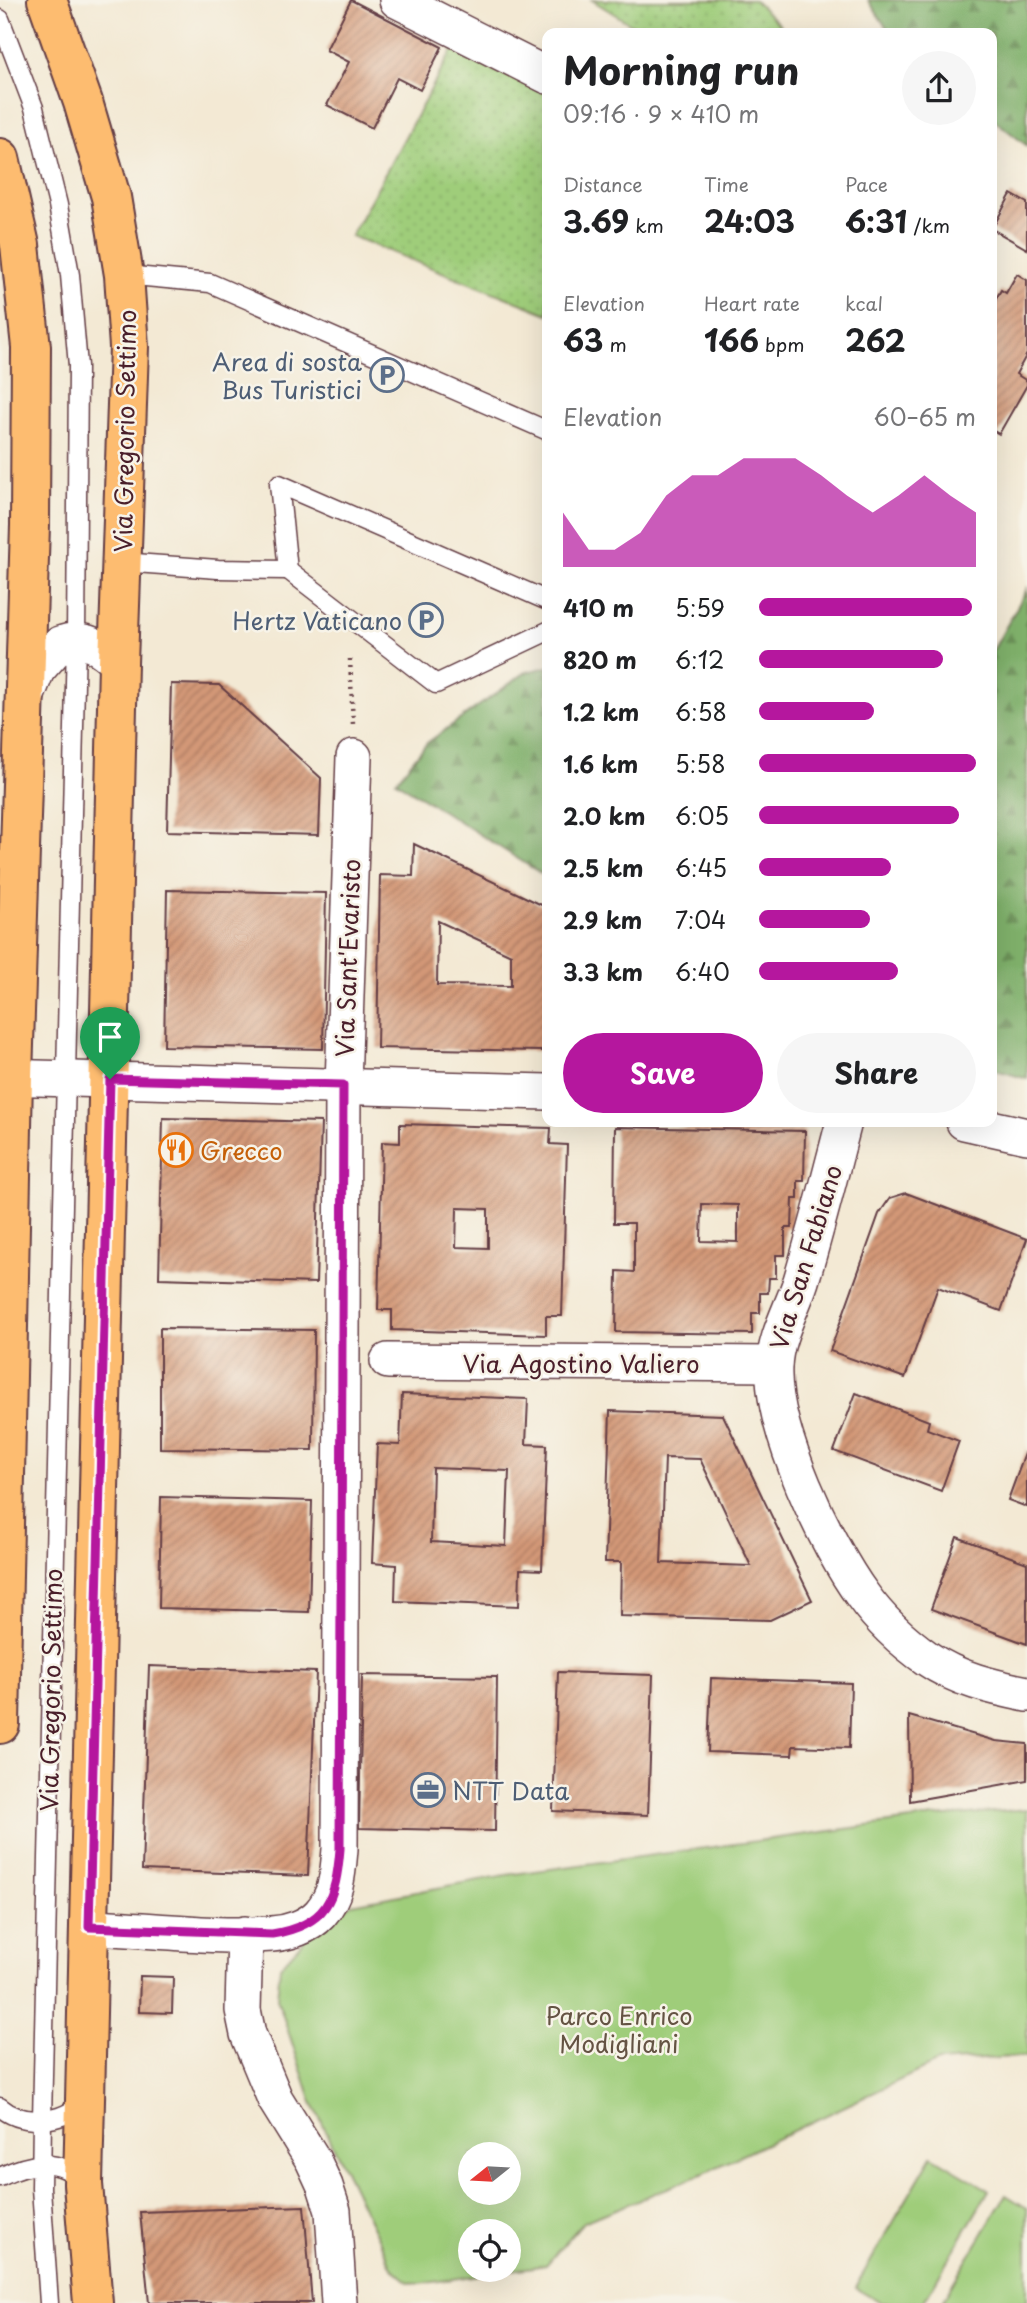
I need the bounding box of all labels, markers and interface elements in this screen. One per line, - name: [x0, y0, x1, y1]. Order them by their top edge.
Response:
- text: Morning run: [563, 41, 799, 98]
- button: share: [902, 51, 976, 125]
- text: 09:16 · 9 × 410 m: [563, 96, 759, 131]
- text: Distance: [563, 170, 643, 198]
- text: Time: [704, 170, 749, 198]
- text: Pace: [845, 170, 888, 198]
- text: 3.69: [563, 198, 629, 243]
- text: 24:03: [704, 198, 795, 243]
- text: 6:31: [845, 198, 907, 243]
- text: km: [629, 211, 664, 239]
- text: /km: [907, 211, 950, 239]
- text: Elevation: [563, 289, 645, 317]
- text: Heart rate: [704, 289, 800, 317]
- text: kcal: [845, 289, 883, 317]
- street label: Via Gregorio Settimo: [104, 309, 144, 553]
- text: 63: [563, 317, 603, 362]
- text: 166: [704, 317, 759, 362]
- text: 262: [845, 317, 905, 362]
- text: m: [603, 330, 627, 358]
- text: bpm: [759, 330, 805, 358]
- place label: Area di sosta Bus Turistici: [212, 343, 362, 407]
- parking icon: Area di sosta Bus Turistici: [368, 356, 406, 394]
- text: Elevation: [563, 399, 662, 434]
- text: 60–65 m: [874, 399, 976, 434]
- text: 410 m: [563, 590, 634, 625]
- text: 5:59: [675, 590, 725, 625]
- parking icon: Hertz Vaticano: [407, 601, 445, 639]
- place label: Hertz Vaticano: [233, 602, 402, 638]
- text: 820 m: [563, 642, 637, 677]
- text: 6:12: [675, 642, 724, 677]
- text: 1.2 km: [563, 694, 639, 729]
- text: 6:58: [675, 694, 727, 729]
- text: 1.6 km: [563, 746, 638, 781]
- text: 5:58: [675, 746, 726, 781]
- text: 2.0 km: [563, 798, 645, 833]
- text: 6:05: [675, 798, 729, 833]
- text: 2.5 km: [563, 850, 643, 885]
- text: 6:45: [675, 850, 727, 885]
- street label: Via Sant'Evaristo: [326, 858, 368, 1058]
- text: 2.9 km: [563, 902, 642, 937]
- text: 7:04: [675, 902, 726, 937]
- text: 3.3 km: [563, 954, 643, 989]
- text: 6:40: [675, 954, 730, 989]
- pin: [80, 1007, 140, 1079]
- icon: arrive: [91, 1018, 129, 1056]
- button: Save: [563, 1033, 763, 1113]
- button: Share: [777, 1033, 976, 1113]
- restaurant icon: Grecco: [157, 1131, 195, 1169]
- place label: Grecco: [200, 1132, 283, 1168]
- street label: Via San Fabiano: [760, 1160, 850, 1354]
- street label: Via Agostino Valiero: [462, 1345, 700, 1381]
- street label: Via Gregorio Settimo: [30, 1568, 70, 1812]
- office icon: NTT Data: [409, 1771, 447, 1809]
- place label: NTT Data: [452, 1772, 569, 1808]
- park label: Parco Enrico Modigliani: [545, 1997, 693, 2061]
- north arrow: [458, 2142, 522, 2205]
- map controls: [458, 2142, 521, 2282]
- button: locate: [458, 2219, 521, 2282]

